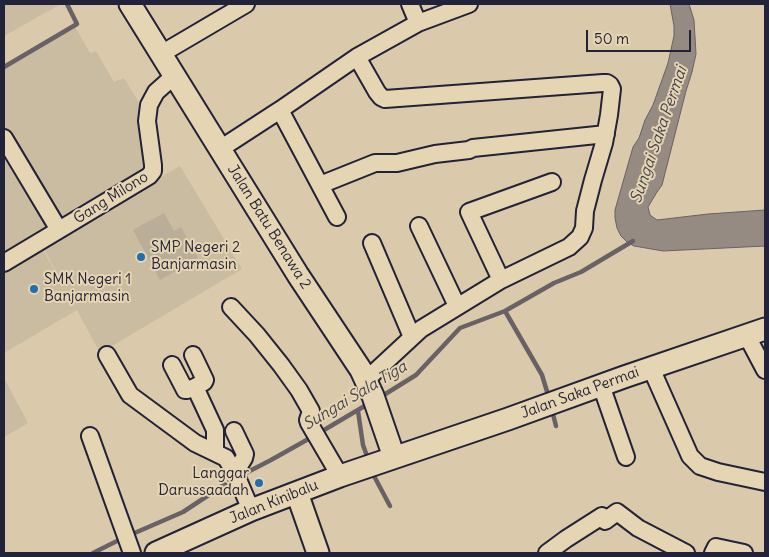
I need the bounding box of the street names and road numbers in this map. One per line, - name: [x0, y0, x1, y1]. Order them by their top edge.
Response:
- street label: Jalan Batu Benawa 2: [223, 161, 315, 293]
- street label: Gang Milono: [70, 168, 152, 228]
- street label: Jalan Saka Permai: [518, 363, 642, 423]
- street label: Jalan Kinibalu: [227, 476, 321, 528]

